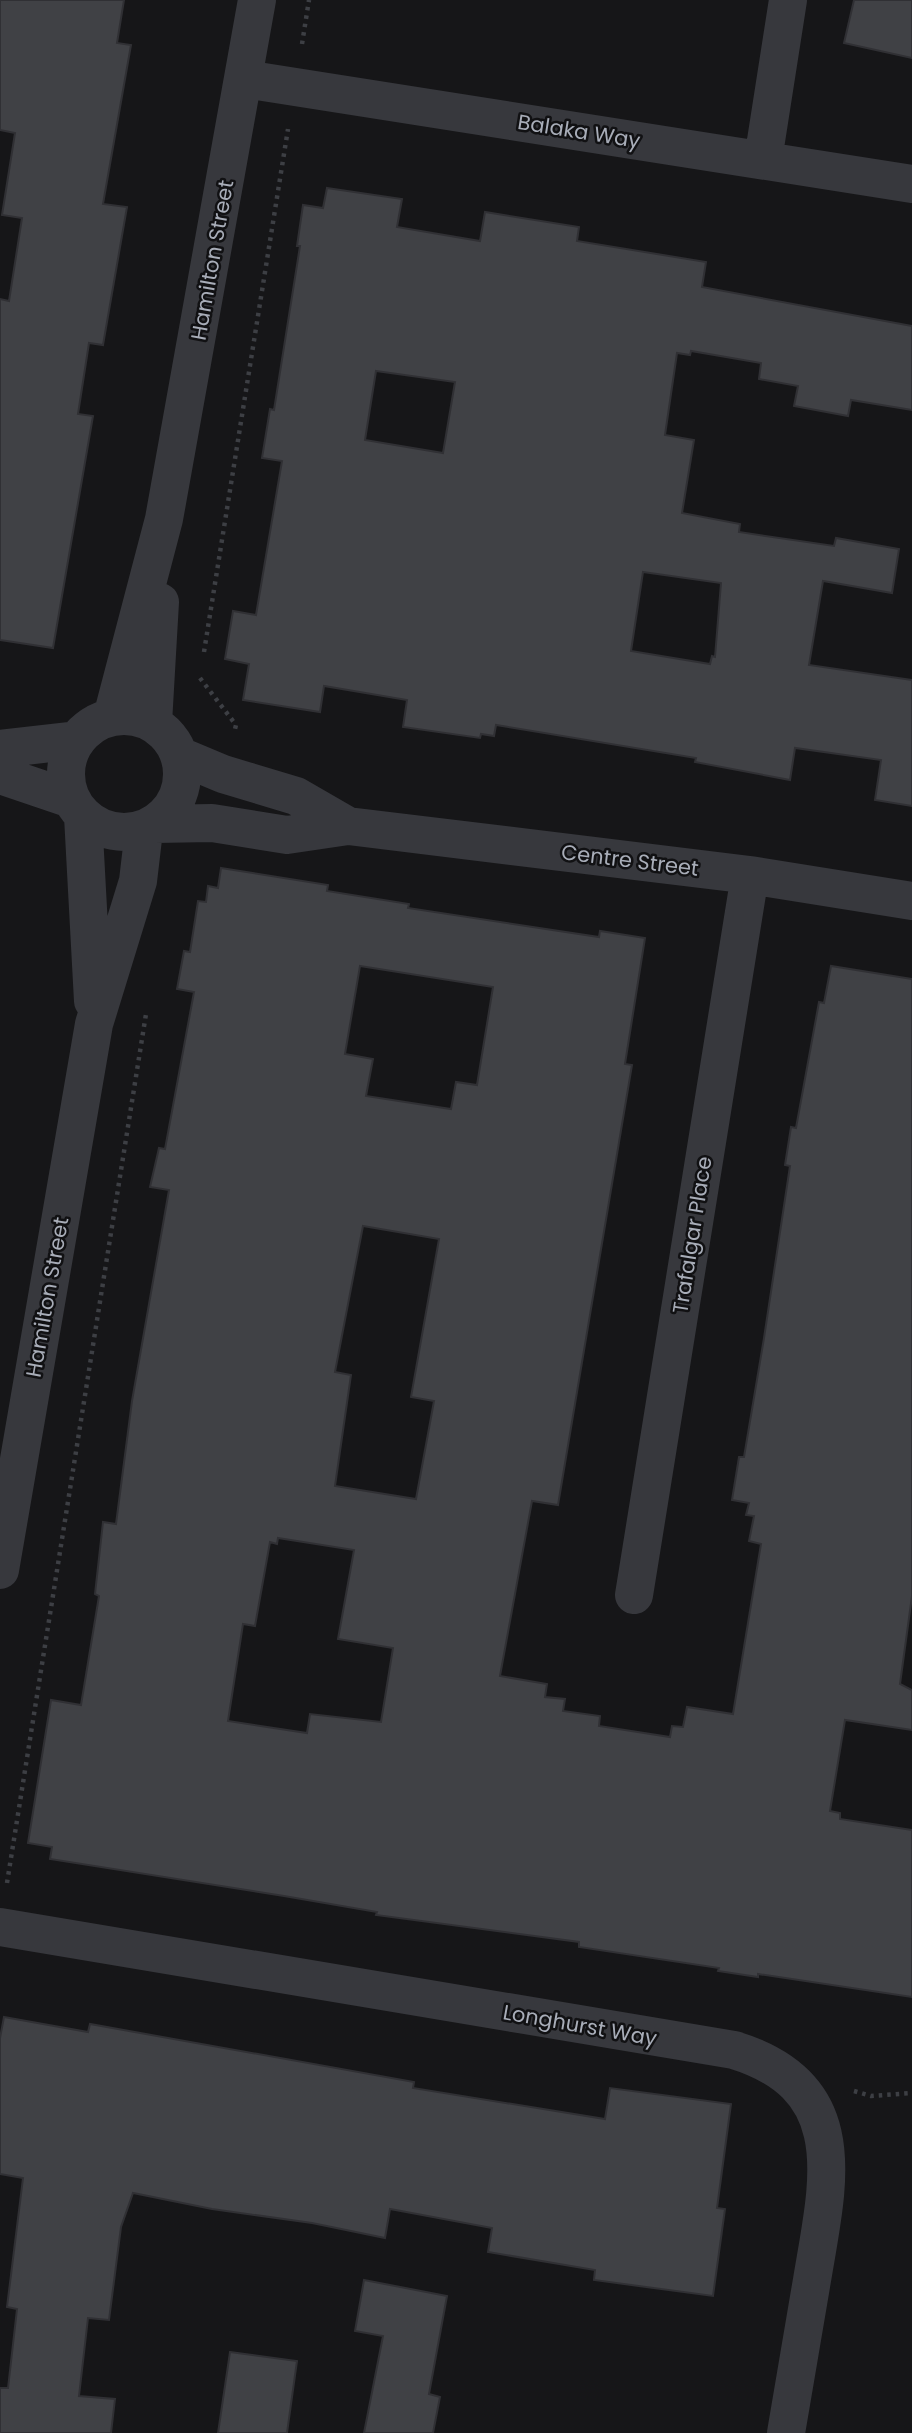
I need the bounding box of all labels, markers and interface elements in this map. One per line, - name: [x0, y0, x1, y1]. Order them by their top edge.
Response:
- street label: Balaka Way: [516, 107, 642, 155]
- street label: Hamilton Street: [184, 178, 240, 342]
- street label: Centre Street: [560, 837, 700, 883]
- street label: Trafalgar Place: [665, 1154, 719, 1316]
- street label: Hamilton Street: [19, 1215, 75, 1379]
- street label: Longhurst Way: [501, 1997, 659, 2053]

